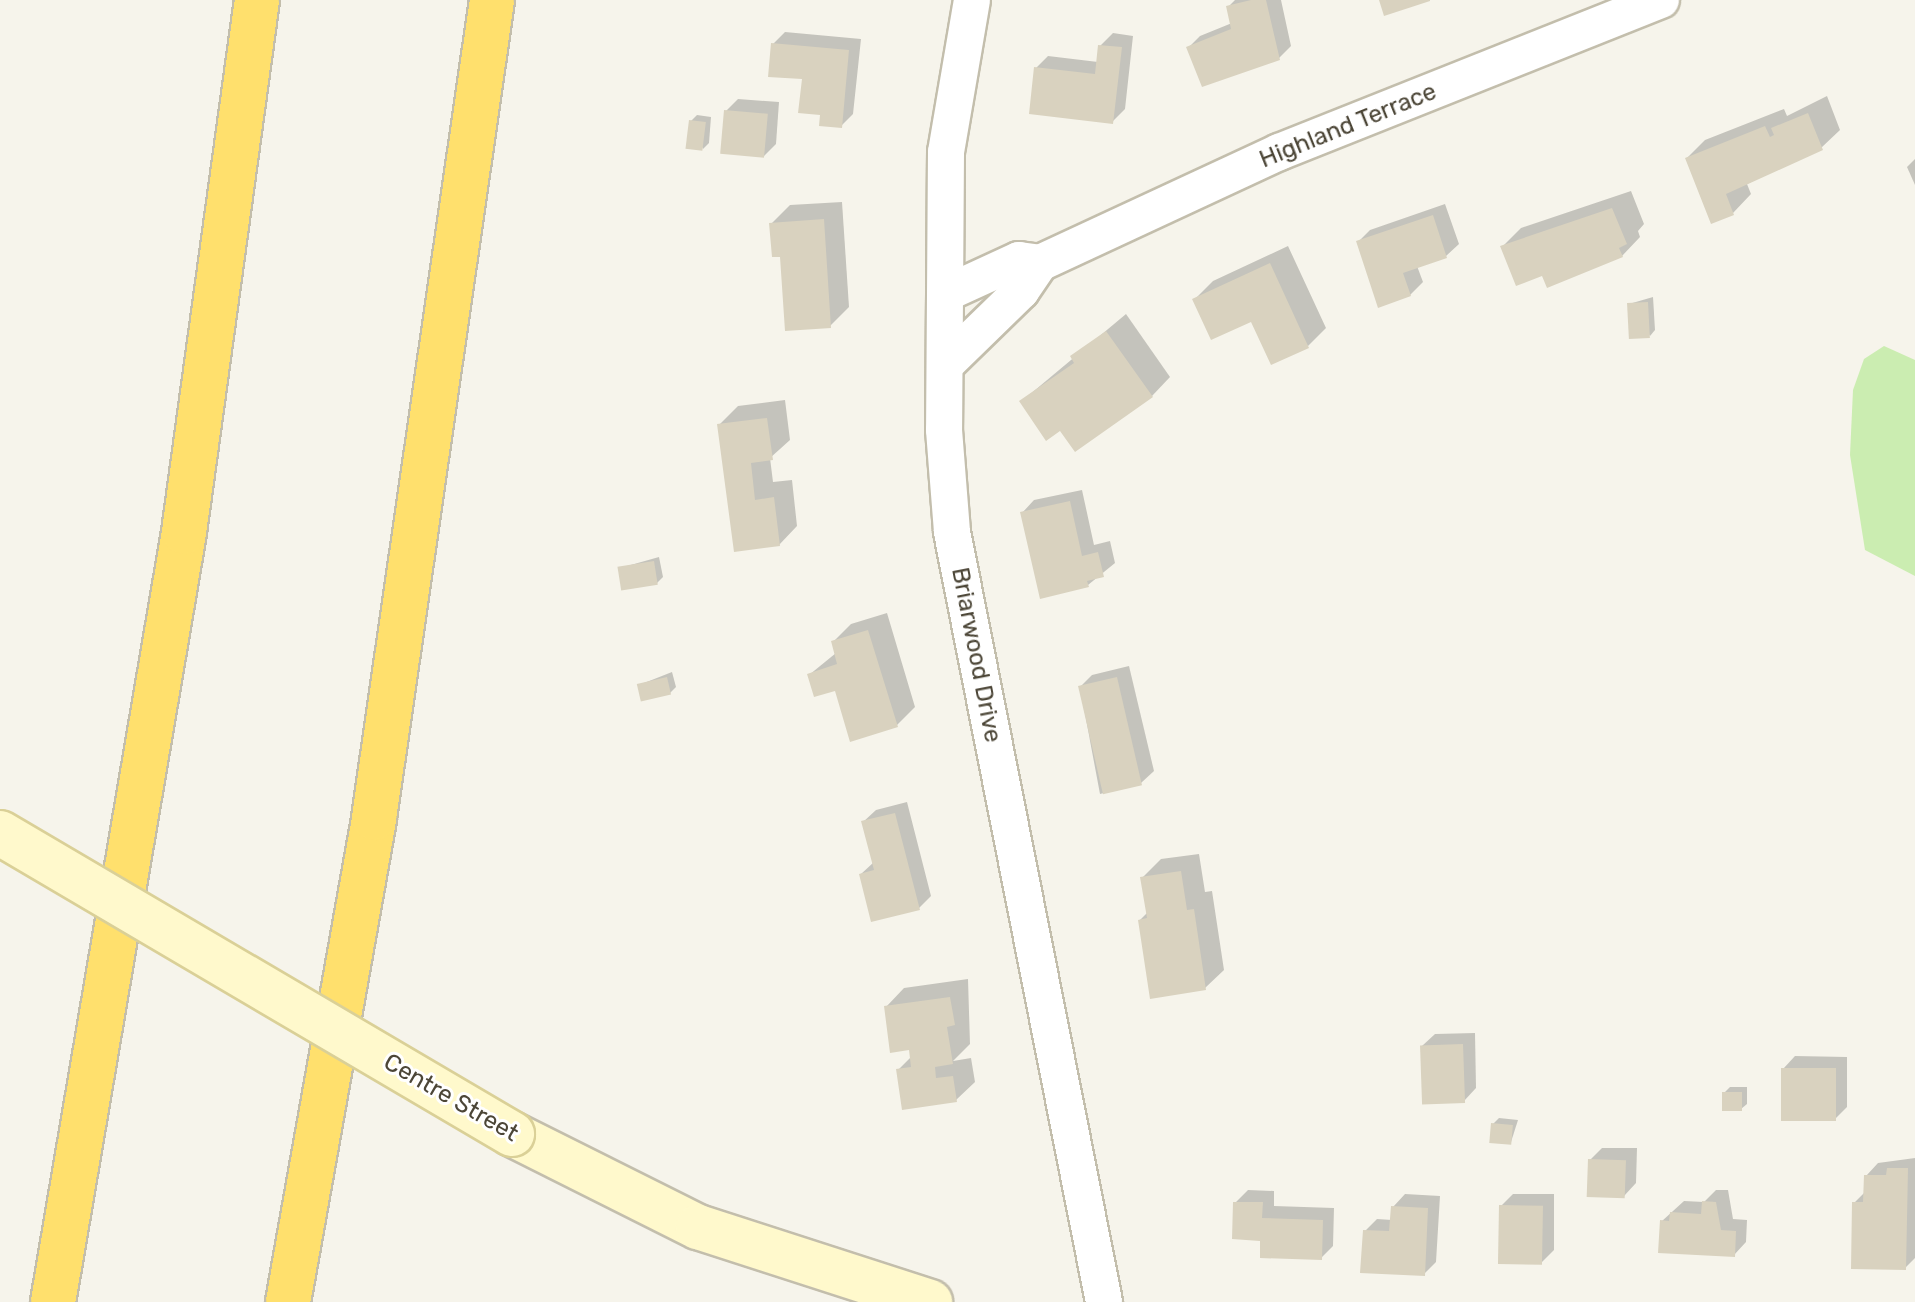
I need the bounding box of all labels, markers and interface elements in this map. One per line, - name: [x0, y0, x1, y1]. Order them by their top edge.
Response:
- street label: Highland Terrace: [1255, 77, 1441, 175]
- street label: Briarwood Drive: [945, 565, 1007, 745]
- street label: Centre Street: [379, 1048, 523, 1148]

